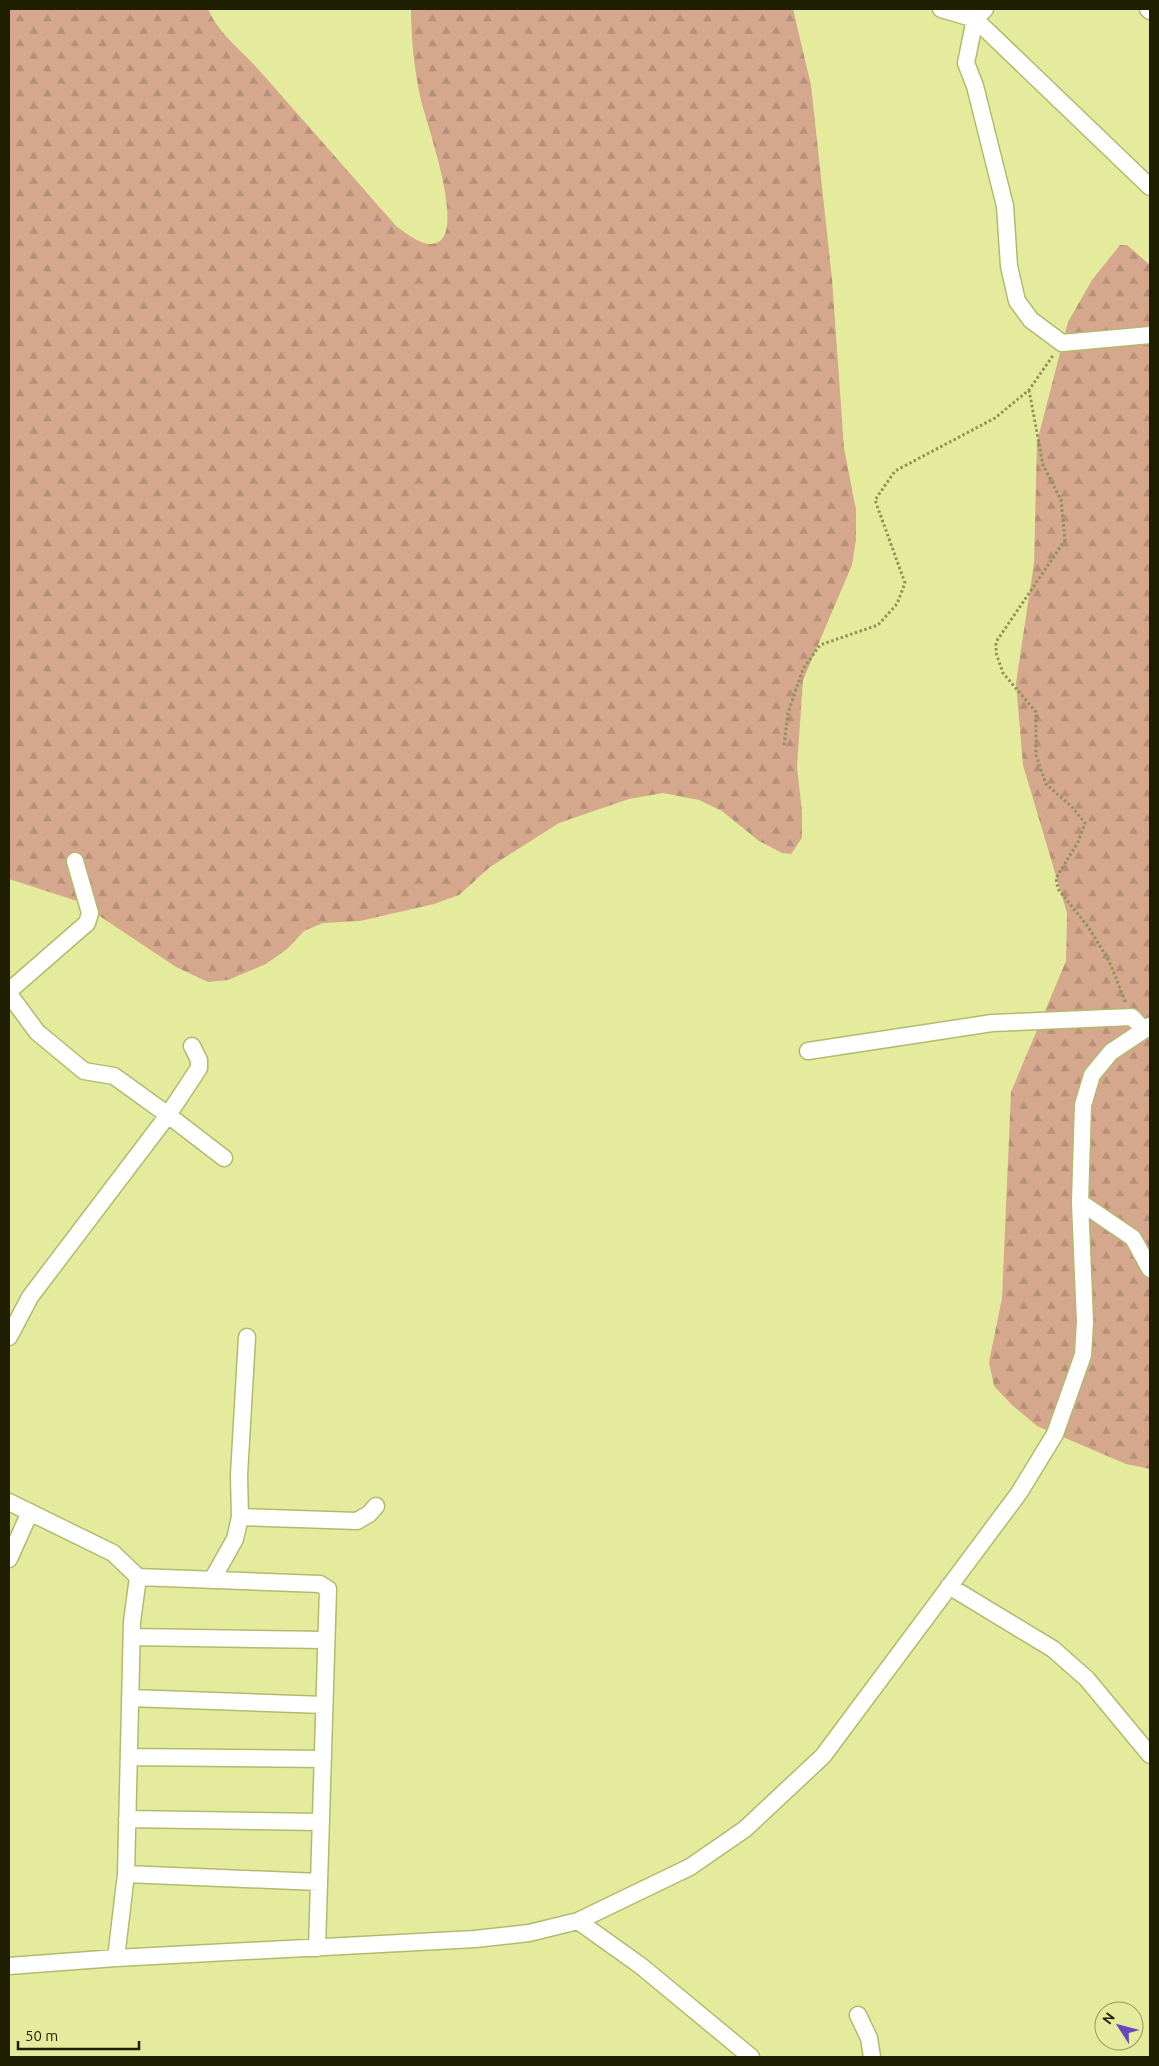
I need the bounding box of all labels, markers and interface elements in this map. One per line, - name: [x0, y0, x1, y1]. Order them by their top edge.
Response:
- north arrow: [1094, 2001, 1144, 2051]
- text: N: [1099, 2009, 1118, 2027]
- scale bar: [18, 2018, 139, 2050]
- text: 50 m: [25, 2027, 58, 2044]

